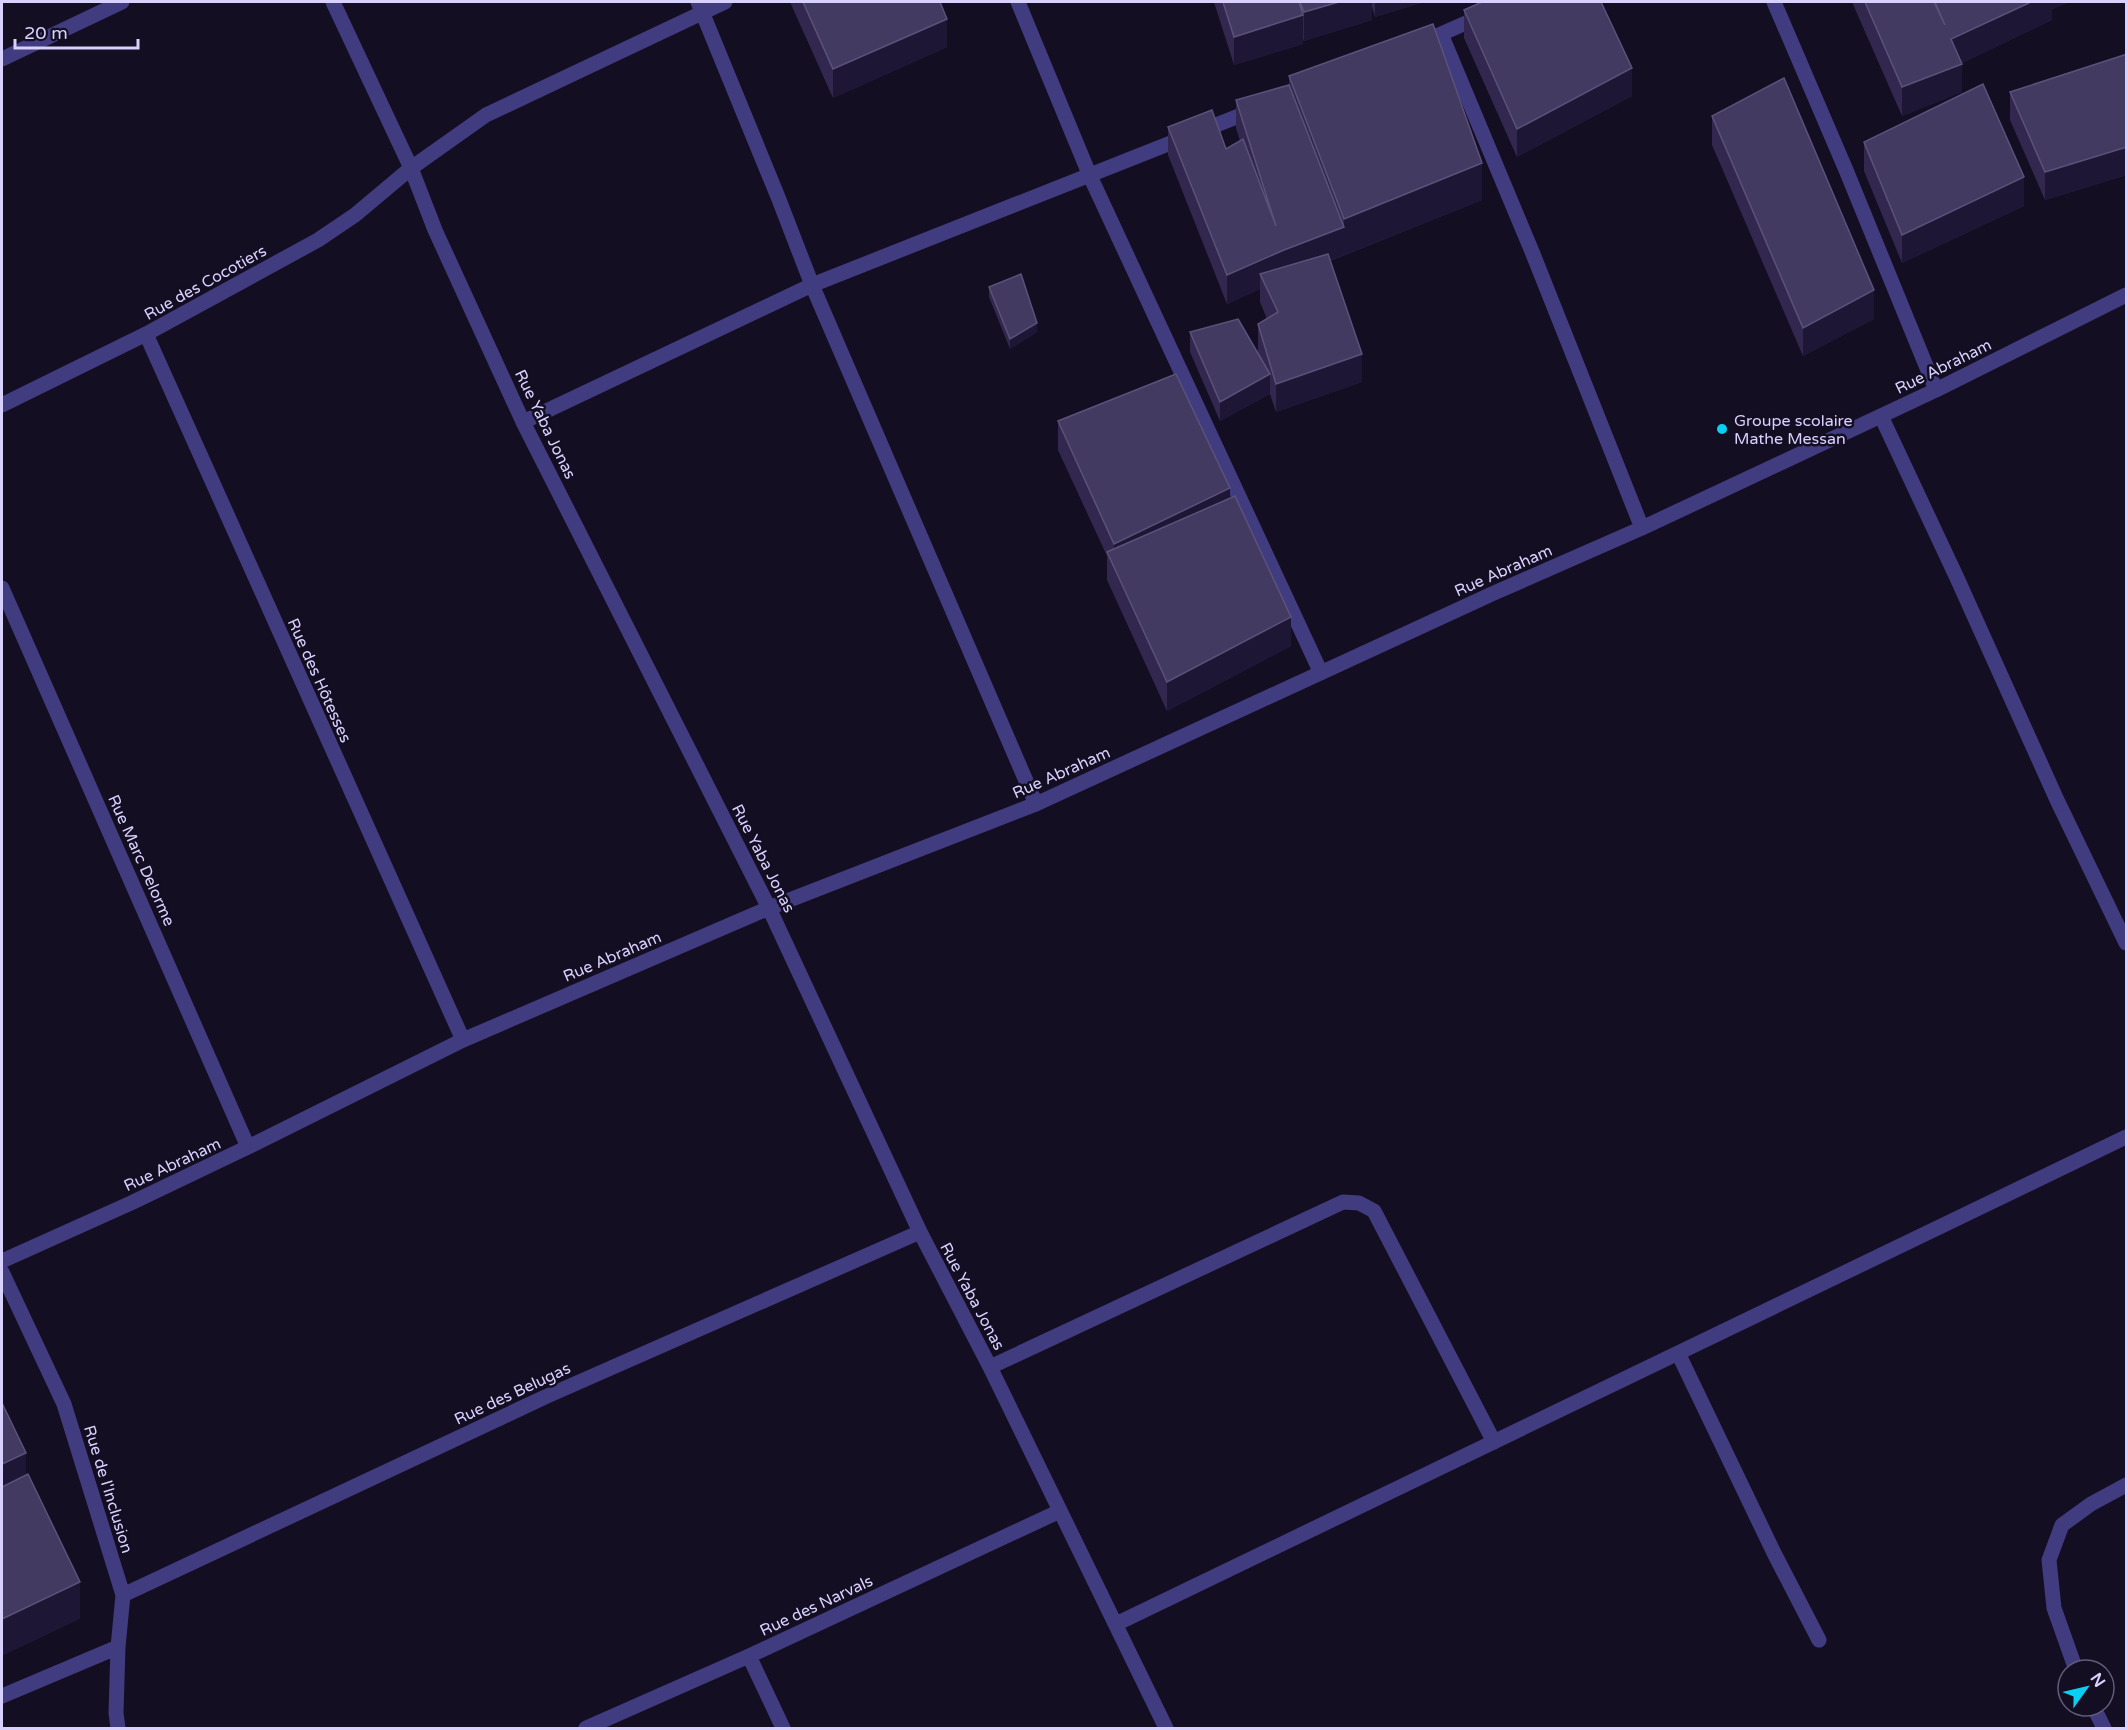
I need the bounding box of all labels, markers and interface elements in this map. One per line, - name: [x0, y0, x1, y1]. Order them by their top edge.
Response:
- scale bar: [15, 12, 138, 50]
- text: 20 m: [24, 22, 68, 44]
- street label: Rue des Cocotiers: [141, 241, 270, 325]
- street label: Rue Abraham: [1892, 335, 1995, 399]
- street label: Rue Yaba Jonas: [510, 367, 580, 482]
- place label: Groupe scolaire Mathe Messan: [1734, 411, 1853, 449]
- marker: Groupe scolaire Mathe Messan: [1715, 422, 1729, 436]
- street label: Rue Abraham: [1451, 540, 1555, 601]
- street label: Rue des Hôtesses: [283, 615, 355, 746]
- street label: Rue Abraham: [1009, 742, 1113, 803]
- street label: Rue Marc Delorme: [103, 792, 179, 929]
- street label: Rue Yaba Jonas: [727, 801, 799, 916]
- street label: Rue Abraham: [560, 927, 665, 987]
- street label: Rue Abraham: [121, 1134, 224, 1196]
- street label: Rue Yaba Jonas: [935, 1239, 1009, 1354]
- street label: Rue des Belugas: [451, 1358, 574, 1430]
- street label: Rue de l'Inclusion: [79, 1423, 137, 1556]
- street label: Rue des Narvals: [757, 1571, 876, 1641]
- north arrow: [2056, 1658, 2116, 1718]
- text: N: [2086, 1669, 2109, 1691]

